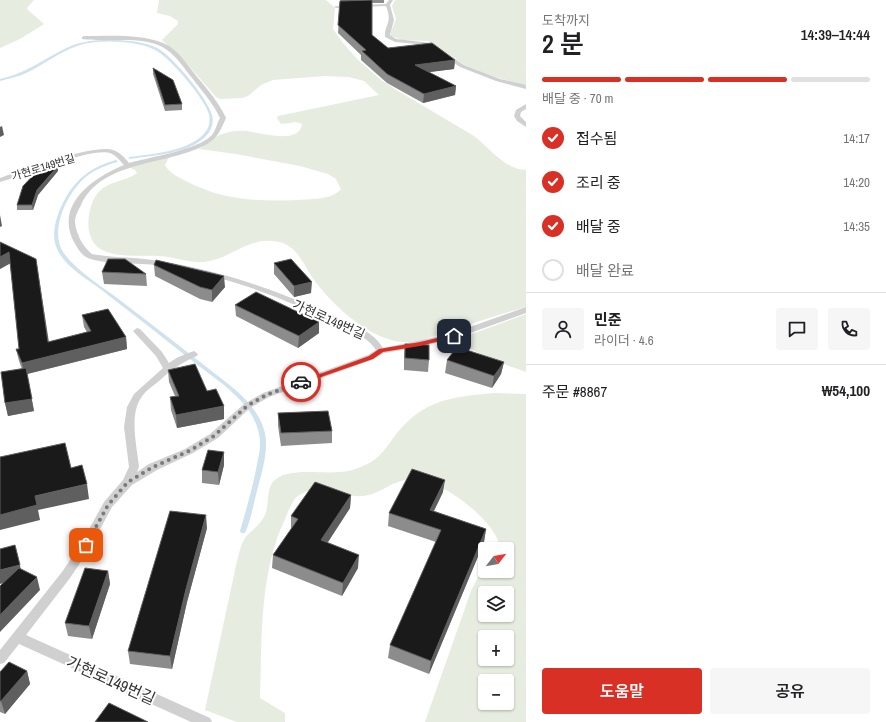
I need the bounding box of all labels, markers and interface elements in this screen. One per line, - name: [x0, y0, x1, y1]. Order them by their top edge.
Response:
- text: 도착까지: [542, 12, 590, 29]
- text: 14:39–14:44: [801, 24, 870, 45]
- text: 2 분: [542, 26, 584, 61]
- text: 배달 중 · 70 m: [542, 90, 613, 107]
- icon: check: [542, 127, 564, 149]
- text: 접수됨: [576, 128, 617, 149]
- text: 14:17: [843, 130, 870, 147]
- street label: 가현로149번길: [10, 151, 76, 183]
- icon: check: [542, 171, 564, 193]
- text: 조리 중: [576, 172, 621, 193]
- text: 14:20: [843, 174, 870, 191]
- icon: check: [542, 215, 564, 237]
- text: 배달 중: [576, 216, 621, 237]
- text: 14:35: [843, 218, 870, 235]
- text: 배달 완료: [576, 260, 635, 281]
- street label: 가현로149번길: [290, 296, 368, 343]
- button: person: [542, 308, 584, 350]
- button: chat: [776, 308, 818, 350]
- button: phone: [828, 308, 870, 350]
- text: 민준: [594, 309, 622, 330]
- pin: [437, 319, 471, 353]
- icon: home: [443, 325, 465, 347]
- text: 라이더 · 4.6: [594, 332, 654, 349]
- courier: [281, 362, 321, 402]
- icon: car: [290, 371, 312, 393]
- text: ₩54,100: [822, 380, 870, 401]
- text: 주문 #8867: [542, 381, 607, 402]
- pin: [69, 528, 103, 562]
- icon: bag: [75, 534, 97, 556]
- north arrow: [478, 542, 514, 578]
- map controls: [478, 542, 514, 710]
- button: layers: [478, 586, 514, 622]
- button: +: [478, 630, 514, 666]
- street label: 가현로149번길: [63, 651, 159, 709]
- button: 도움말: [542, 668, 702, 714]
- button: 공유: [710, 668, 870, 714]
- button: −: [478, 674, 514, 710]

